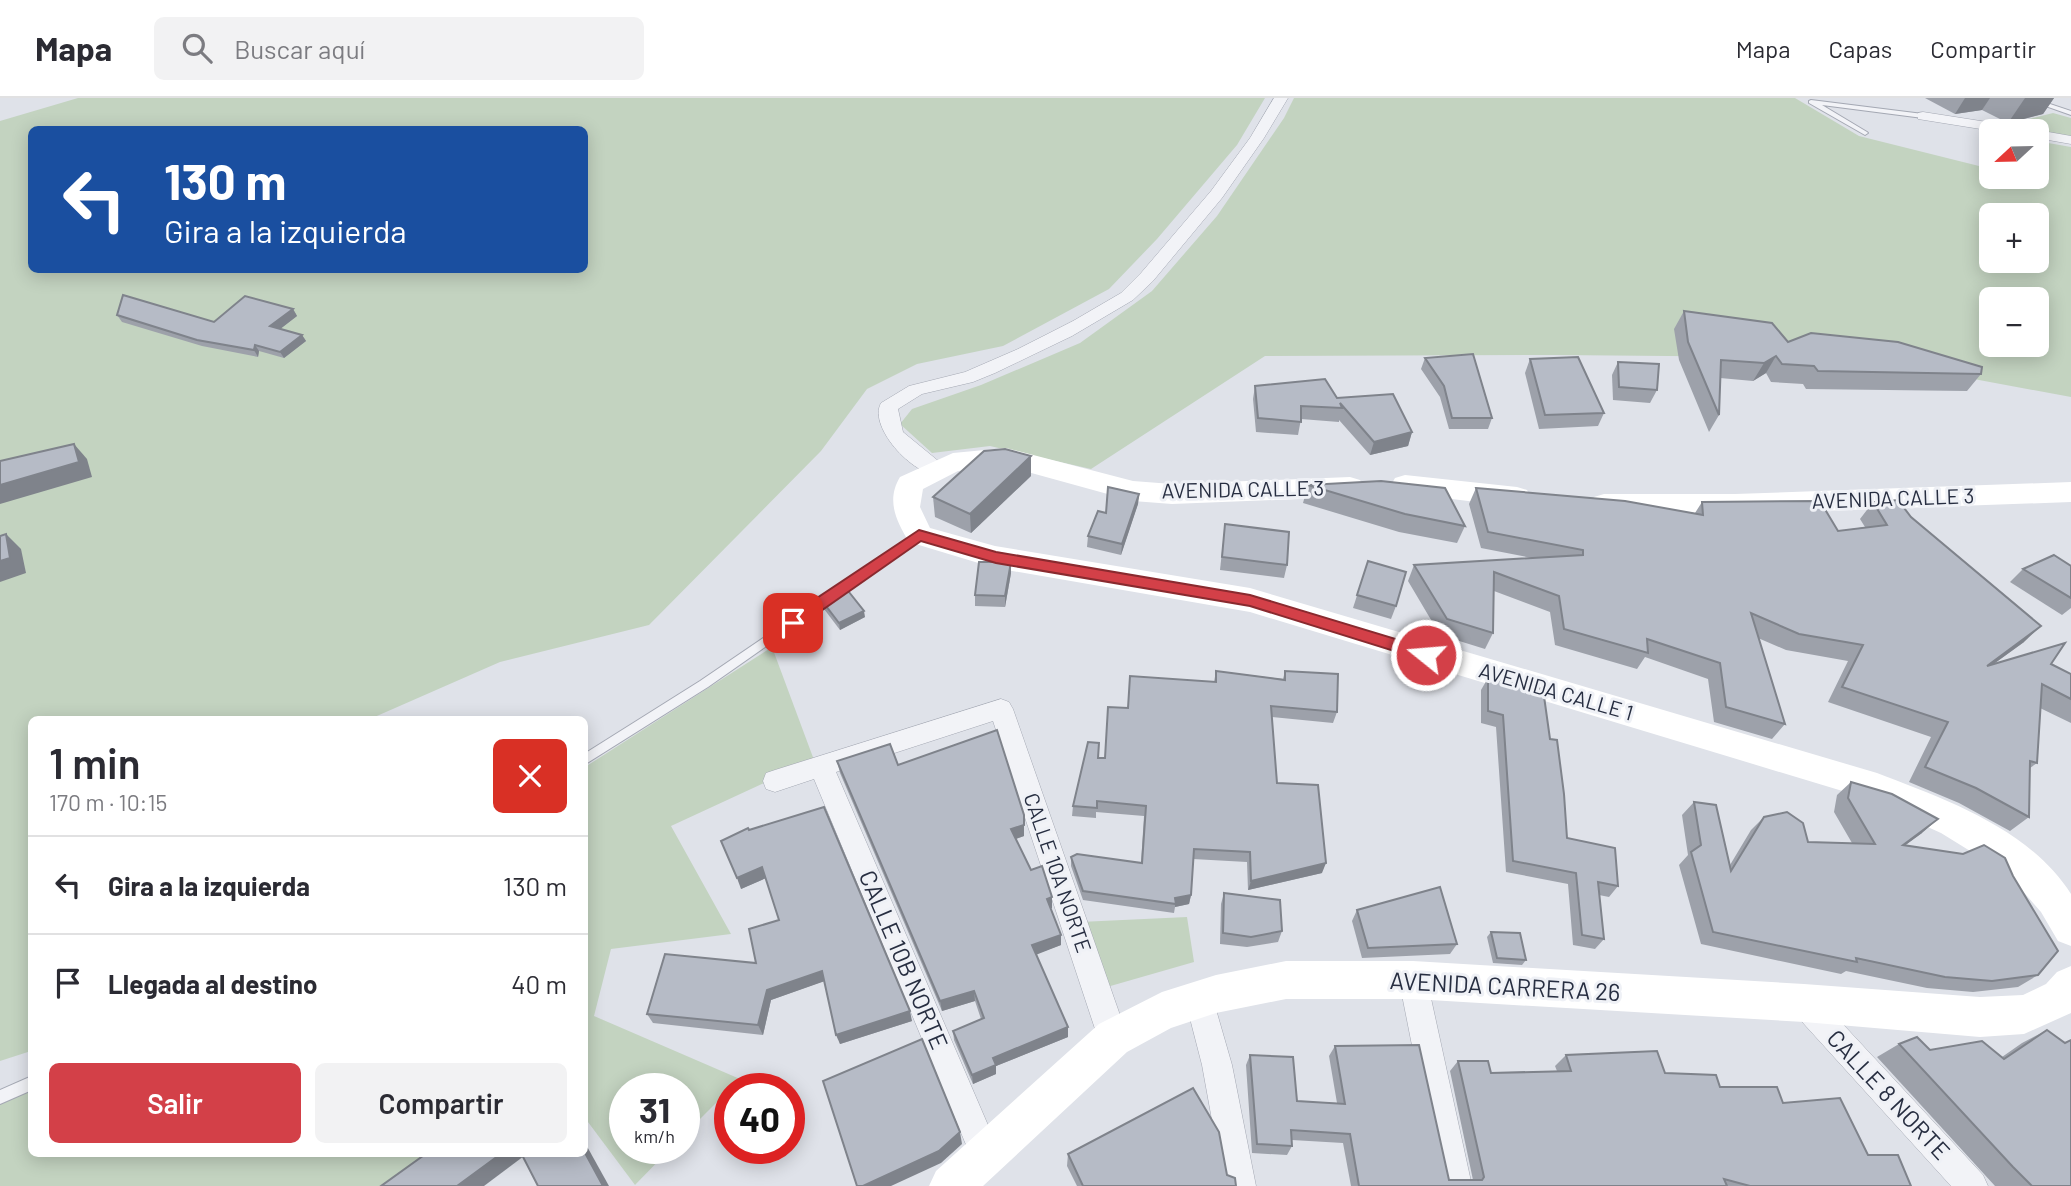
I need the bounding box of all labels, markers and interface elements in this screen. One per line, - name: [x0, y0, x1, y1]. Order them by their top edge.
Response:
- search box: [154, 17, 644, 80]
- text: Mapa: [35, 28, 112, 68]
- icon: search: [178, 29, 216, 67]
- text: Buscar aquí: [234, 33, 365, 64]
- text: Mapa: [1736, 34, 1791, 63]
- text: Capas: [1829, 34, 1892, 63]
- text: Compartir: [1930, 34, 2036, 63]
- north arrow: [1979, 119, 2049, 189]
- map controls: [1979, 119, 2049, 357]
- text: 130 m: [164, 151, 286, 210]
- icon: left: [49, 154, 140, 245]
- button: +: [1979, 203, 2049, 273]
- text: Gira a la izquierda: [164, 211, 407, 249]
- button: −: [1979, 287, 2049, 357]
- street label: AVENIDA CALLE 3: [1161, 475, 1325, 502]
- street label: AVENIDA CALLE 3: [1811, 482, 1975, 513]
- pin: [763, 593, 823, 653]
- icon: arrive: [774, 604, 812, 642]
- position arrow: [1389, 618, 1463, 692]
- street label: AVENIDA CALLE 1: [1476, 657, 1636, 725]
- text: 1 min: [49, 737, 141, 787]
- button: close: [493, 739, 567, 813]
- text: 170 m · 10:15: [49, 788, 167, 816]
- street label: CALLE 10A NORTE: [1019, 789, 1097, 956]
- icon: left: [49, 866, 87, 904]
- street label: CALLE 10B NORTE: [854, 866, 955, 1053]
- text: Gira a la izquierda: [108, 870, 310, 901]
- text: 130 m: [503, 870, 567, 901]
- icon: arrive: [49, 964, 87, 1002]
- street label: AVENIDA CARRERA 26: [1389, 965, 1621, 1006]
- text: Llegada al destino: [108, 968, 317, 999]
- text: 40 m: [511, 968, 567, 999]
- street label: CALLE 8 NORTE: [1822, 1023, 1957, 1165]
- button: Salir: [49, 1063, 301, 1143]
- button: Compartir: [315, 1063, 567, 1143]
- speed limit sign: 40: [714, 1073, 805, 1164]
- text: 31: [639, 1088, 670, 1130]
- text: km/h: [634, 1125, 675, 1147]

